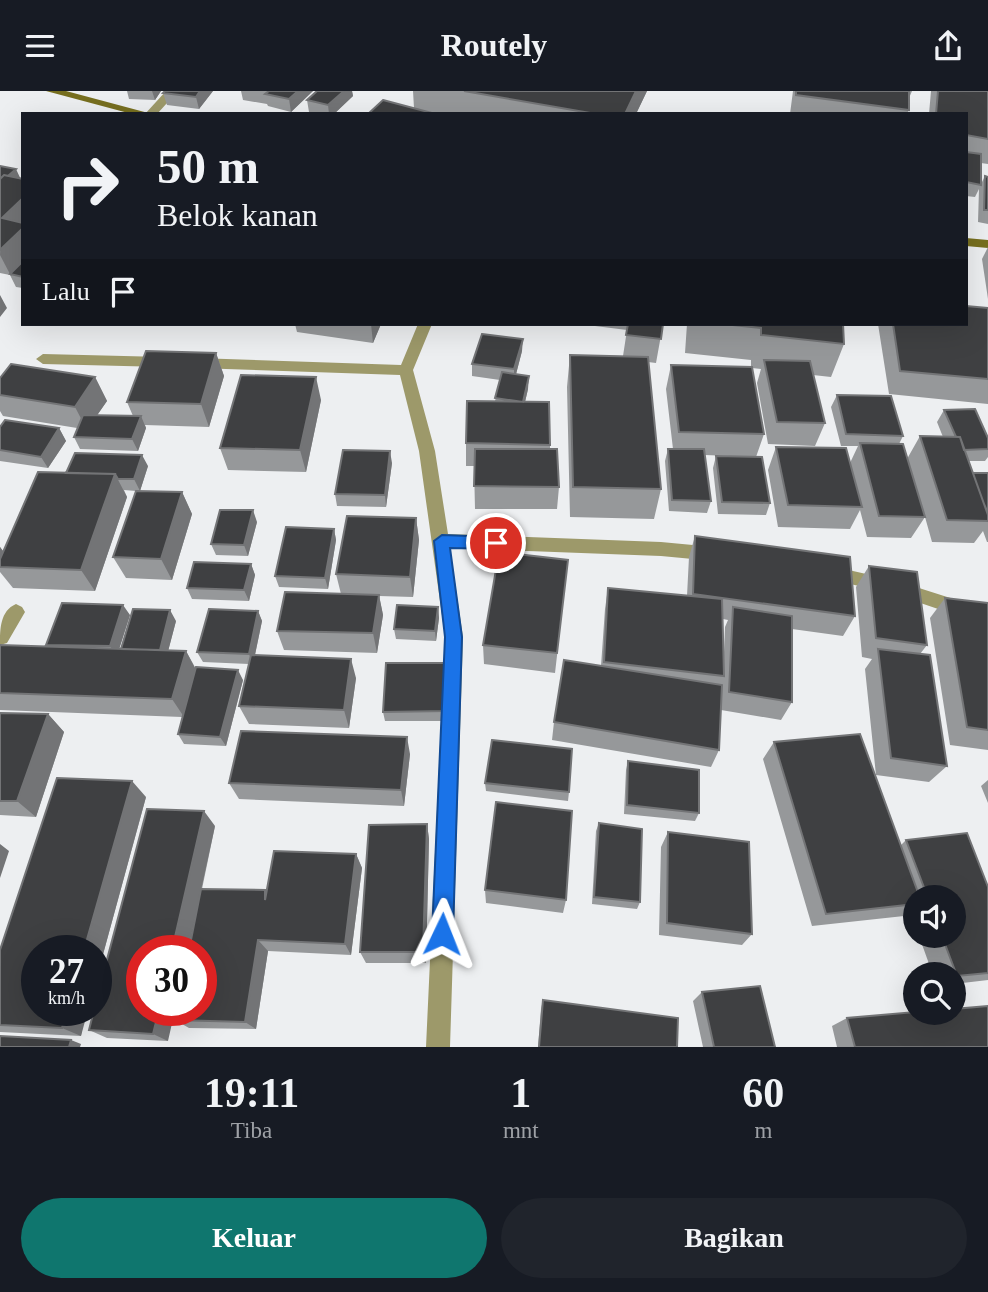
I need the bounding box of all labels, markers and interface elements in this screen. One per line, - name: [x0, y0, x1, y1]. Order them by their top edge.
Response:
- icon: menu: [21, 27, 59, 65]
- text: Routely: [441, 27, 547, 63]
- icon: share: [929, 27, 967, 65]
- text: 50 m: [157, 139, 259, 194]
- icon: right: [42, 140, 133, 231]
- text: Belok kanan: [157, 197, 318, 233]
- icon: arrive: [104, 273, 142, 311]
- text: Lalu: [42, 277, 90, 306]
- pin: [466, 513, 526, 573]
- icon: arrive: [477, 524, 515, 562]
- map controls: [903, 885, 966, 1025]
- button: sound: [903, 885, 966, 948]
- position arrow: [405, 897, 479, 971]
- speed limit sign: 30: [126, 935, 217, 1026]
- text: 27: [49, 952, 84, 991]
- button: search: [903, 962, 966, 1025]
- text: km/h: [48, 988, 85, 1008]
- text: 19:11: [204, 1070, 299, 1116]
- text: 1: [510, 1070, 531, 1116]
- text: 60: [742, 1070, 784, 1116]
- text: Tiba: [231, 1118, 272, 1143]
- text: mnt: [503, 1118, 539, 1143]
- text: m: [754, 1118, 772, 1143]
- button: Keluar: [21, 1198, 487, 1278]
- button: Bagikan: [501, 1198, 967, 1278]

